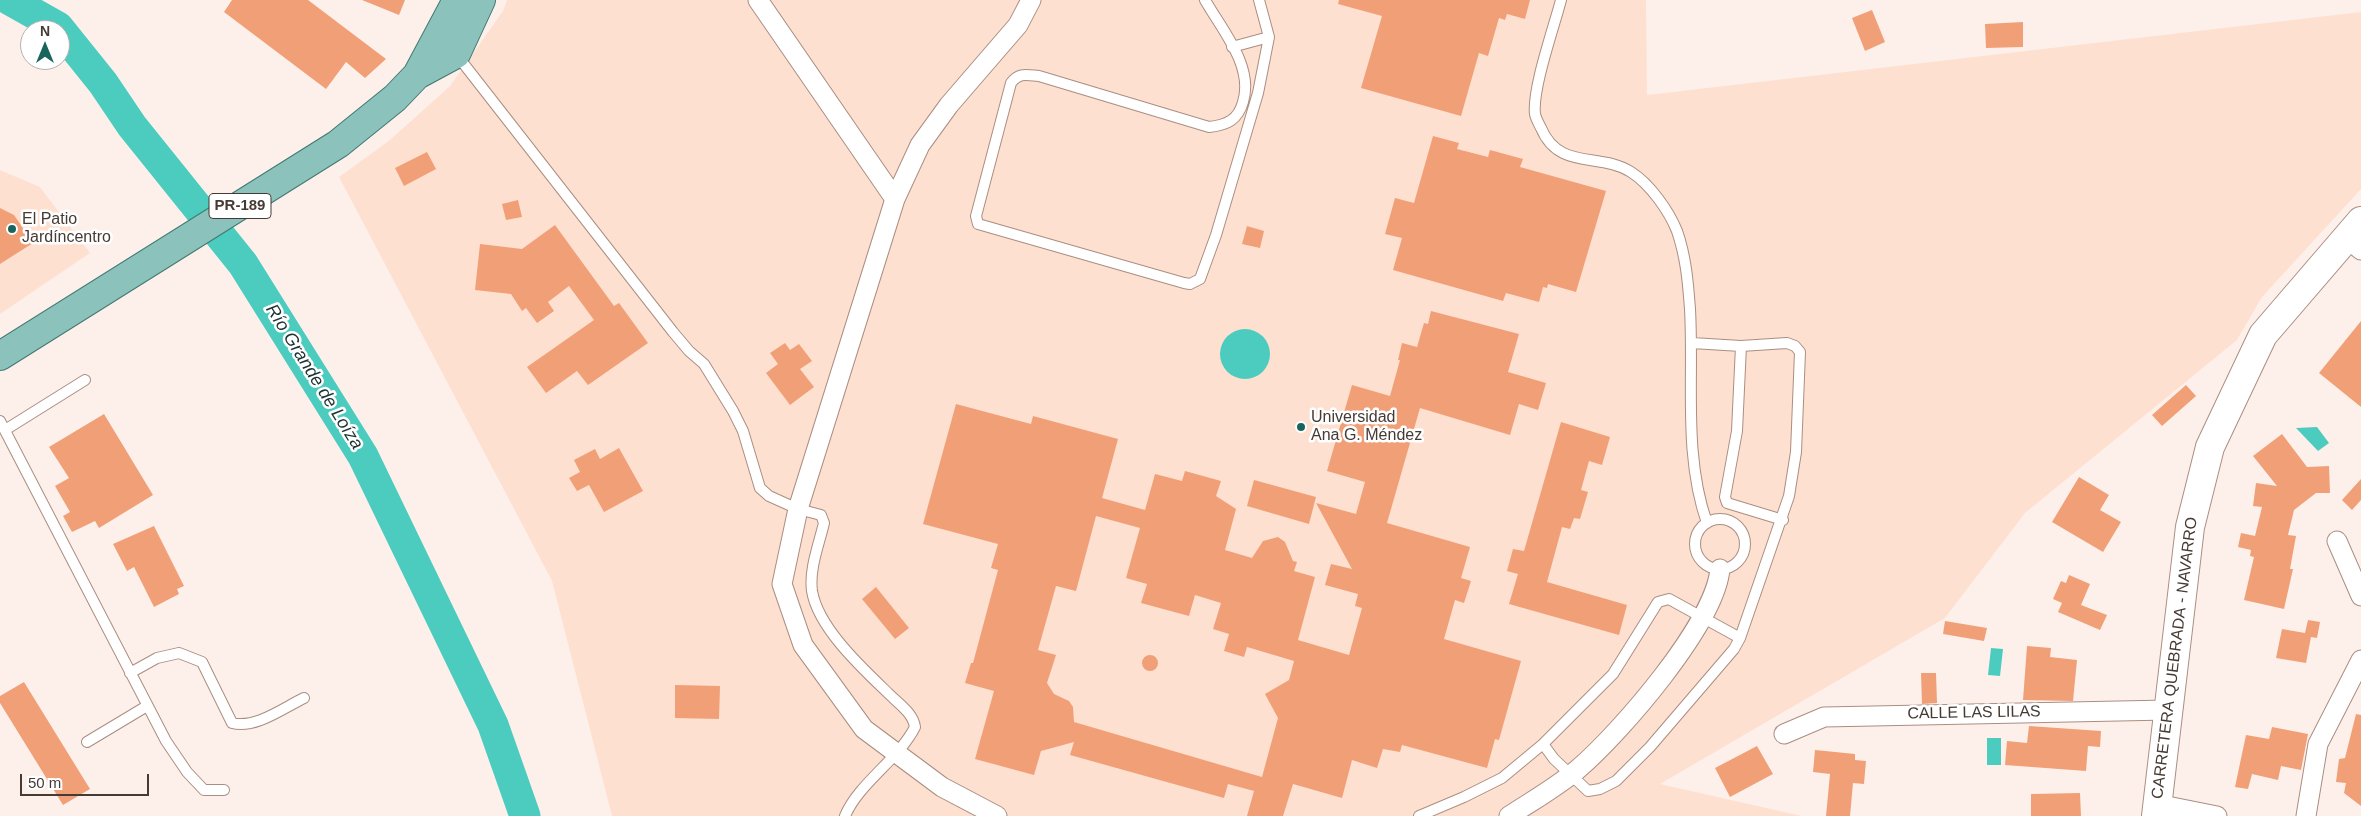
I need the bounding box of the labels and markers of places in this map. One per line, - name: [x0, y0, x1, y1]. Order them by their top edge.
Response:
- place label: El Patio Jardíncentro: [22, 210, 111, 248]
- marker: El Patio Jardíncentro: [6, 223, 18, 235]
- place label: Universidad Ana G. Méndez: [1311, 408, 1422, 446]
- marker: Universidad Ana G. Méndez: [1295, 421, 1307, 433]

